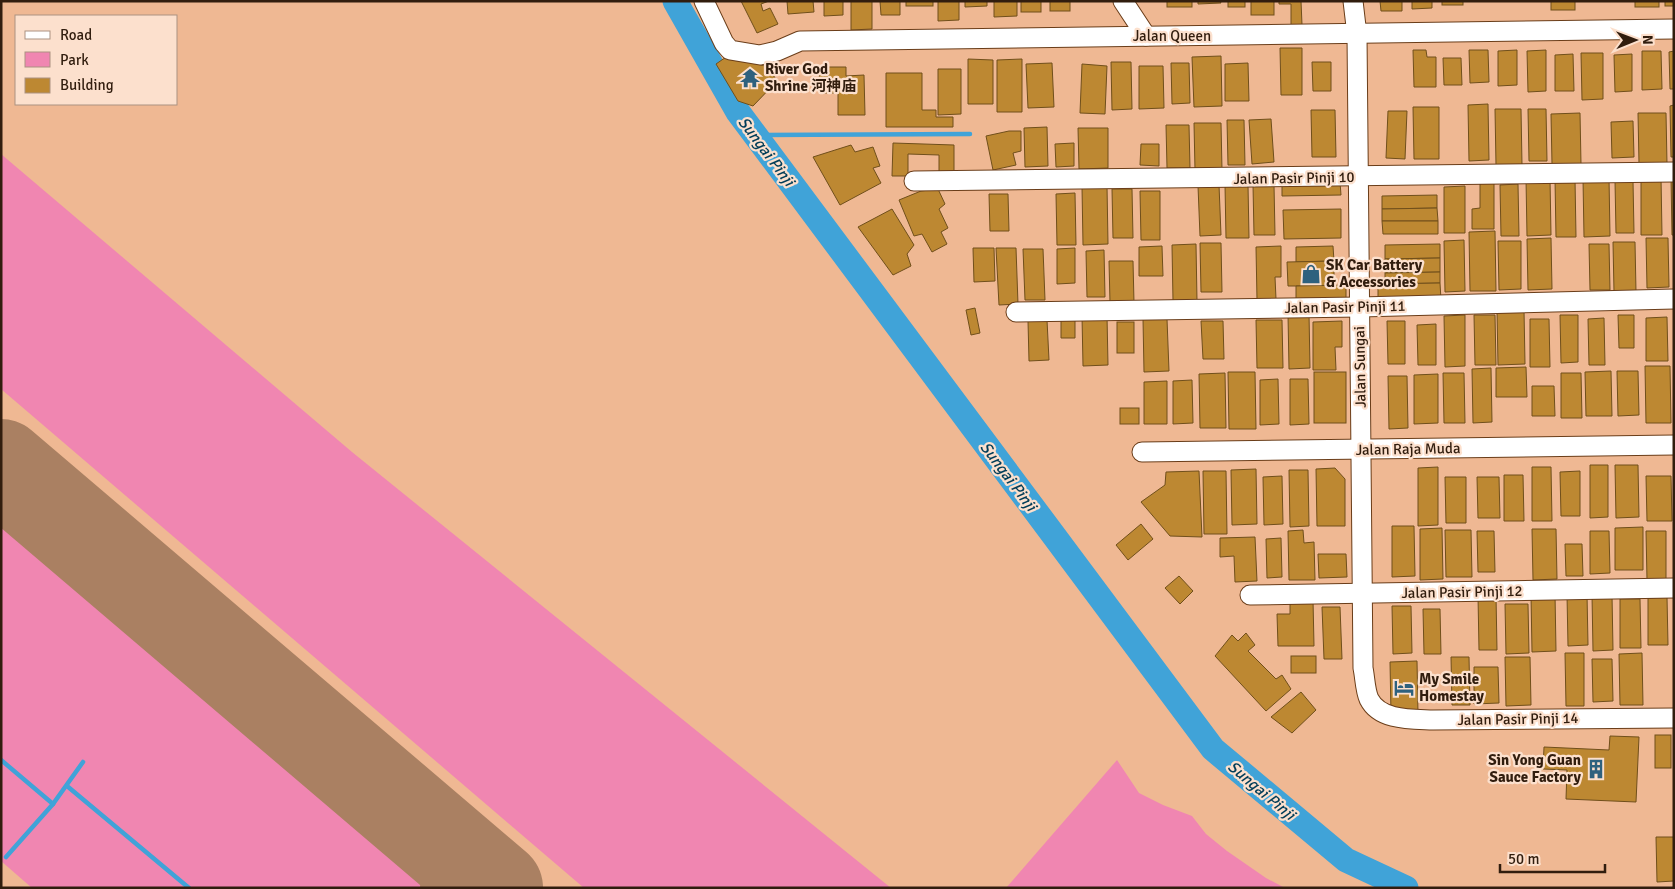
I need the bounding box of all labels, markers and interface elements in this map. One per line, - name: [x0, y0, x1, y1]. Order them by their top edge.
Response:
- legend: [15, 15, 178, 105]
- north arrow: [1610, 15, 1660, 65]
- text: Road: [60, 26, 92, 44]
- street label: Jalan Queen: [1133, 27, 1211, 45]
- text: N: [1639, 35, 1656, 45]
- text: Park: [60, 51, 89, 69]
- place label: River God Shrine 河神庙: [765, 60, 856, 95]
- temple icon: River God Shrine 河神庙: [739, 67, 761, 89]
- text: Building: [60, 76, 114, 94]
- water label: Sungai Pinji: [734, 113, 800, 192]
- street label: Jalan Pasir Pinji 10: [1233, 168, 1355, 188]
- place label: SK Car Battery & Accessories: [1326, 256, 1423, 291]
- shop icon: SK Car Battery & Accessories: [1300, 263, 1322, 285]
- street label: Jalan Pasir Pinji 11: [1284, 297, 1406, 317]
- street label: Jalan Sungai: [1350, 326, 1370, 408]
- water label: Sungai Pinji: [976, 438, 1042, 517]
- street label: Jalan Raja Muda: [1355, 439, 1461, 459]
- street label: Jalan Pasir Pinji 12: [1401, 582, 1523, 602]
- place label: My Smile Homestay: [1419, 670, 1484, 705]
- hotel icon: My Smile Homestay: [1393, 677, 1415, 699]
- street label: Jalan Pasir Pinji 14: [1457, 709, 1579, 729]
- place label: Sin Yong Guan Sauce Factory: [1488, 751, 1582, 786]
- water label: Sungai Pinji: [1224, 757, 1300, 826]
- building icon: Sin Yong Guan Sauce Factory: [1585, 758, 1607, 780]
- scale bar: [1500, 842, 1605, 874]
- text: 50 m: [1508, 850, 1539, 868]

